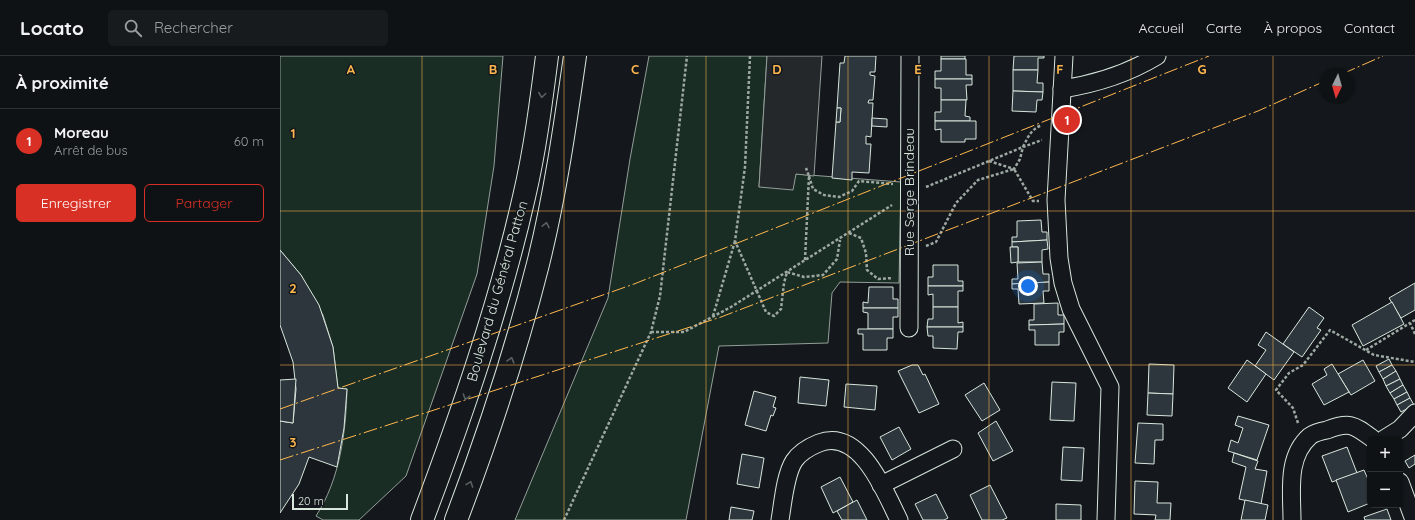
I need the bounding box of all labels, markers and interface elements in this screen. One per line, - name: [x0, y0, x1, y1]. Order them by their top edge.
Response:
- search box: [108, 10, 388, 46]
- text: Locato: [20, 16, 84, 40]
- icon: search: [122, 17, 144, 39]
- text: Rechercher: [154, 18, 233, 37]
- text: Accueil: [1138, 19, 1184, 37]
- text: Carte: [1206, 19, 1242, 37]
- text: À propos: [1264, 19, 1322, 37]
- text: Contact: [1344, 19, 1395, 37]
- text: A: [347, 61, 356, 77]
- text: B: [489, 61, 497, 77]
- text: C: [631, 61, 639, 77]
- text: D: [772, 61, 782, 77]
- text: E: [914, 61, 922, 77]
- text: F: [1056, 61, 1064, 77]
- text: G: [1197, 61, 1207, 77]
- north arrow: [1319, 68, 1355, 104]
- text: À proximité: [16, 72, 109, 93]
- one-way arrow: [538, 92, 547, 98]
- pin: 1: [1054, 105, 1080, 135]
- text: Moreau: [54, 123, 109, 142]
- text: 1: [290, 125, 296, 141]
- street label: Rue Serge Brindeau: [900, 128, 918, 256]
- text: 1: [26, 133, 32, 149]
- text: 60 m: [234, 133, 264, 149]
- text: Arrêt de bus: [54, 142, 128, 158]
- button: Enregistrer: [16, 184, 136, 222]
- button: Partager: [144, 184, 264, 222]
- street label: Boulevard du Général Patton: [463, 198, 531, 384]
- one-way arrow: [542, 222, 550, 228]
- your location: [1018, 276, 1038, 296]
- text: 2: [289, 280, 297, 296]
- one-way arrow: [506, 357, 515, 364]
- one-way arrow: [463, 393, 471, 400]
- text: 3: [290, 434, 297, 450]
- map controls: [1367, 436, 1403, 508]
- button: +: [1367, 436, 1403, 472]
- button: −: [1367, 472, 1403, 508]
- one-way arrow: [465, 480, 473, 487]
- scale bar: [292, 492, 348, 511]
- text: 20 m: [298, 494, 324, 508]

